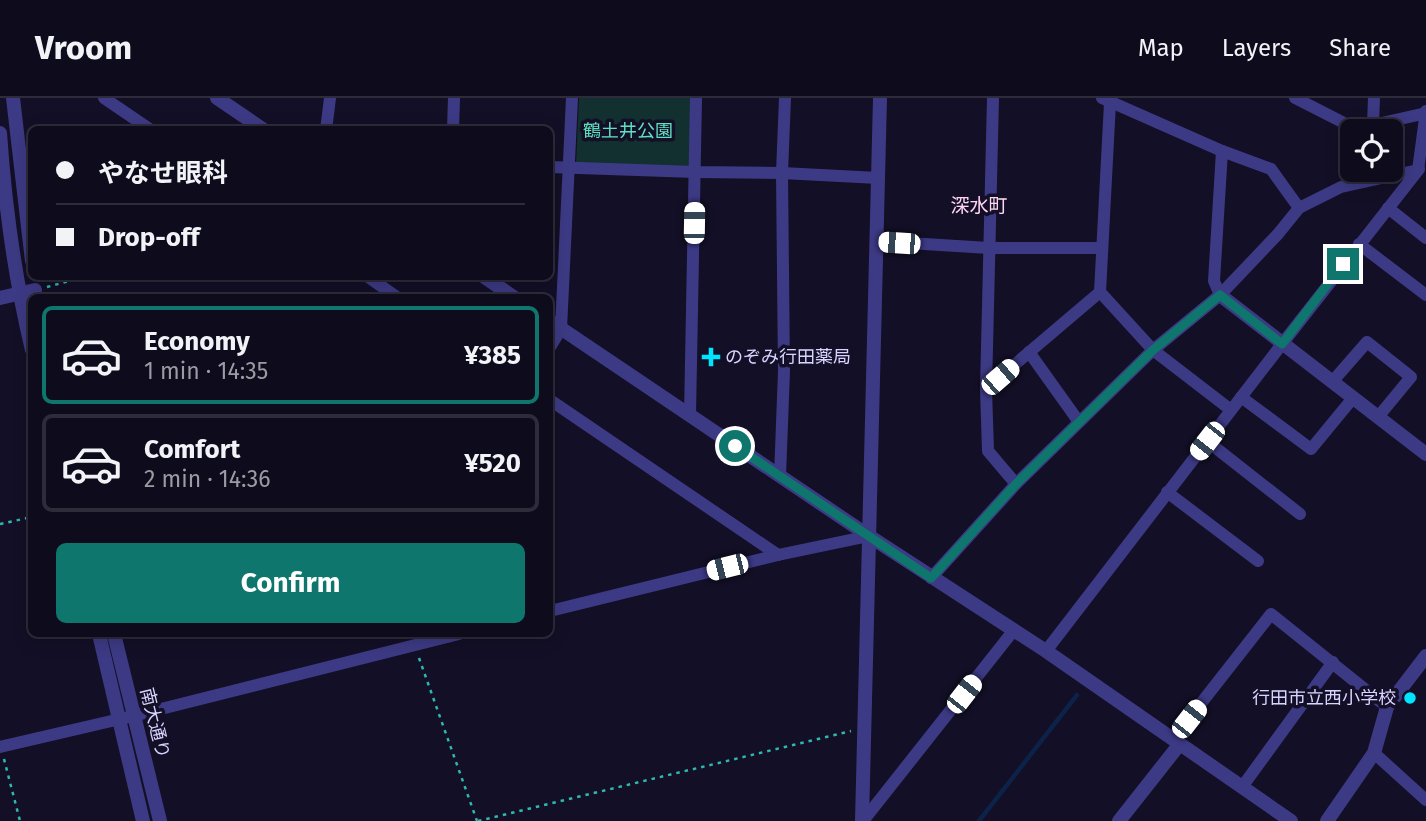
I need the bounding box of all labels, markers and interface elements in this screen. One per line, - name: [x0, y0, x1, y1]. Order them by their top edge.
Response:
- text: Vroom: [35, 28, 132, 68]
- text: Map: [1138, 34, 1184, 62]
- text: Layers: [1222, 34, 1291, 62]
- text: Share: [1329, 34, 1391, 62]
- map controls: [1340, 119, 1403, 182]
- button: locate: [1340, 119, 1403, 182]
- park label: 鶴土井公園: [583, 120, 673, 142]
- text: やなせ眼科: [98, 158, 228, 189]
- district label: 深水町: [950, 194, 1008, 217]
- car: [684, 202, 705, 244]
- text: Drop-off: [98, 222, 200, 253]
- car: [878, 231, 921, 255]
- route end: [1327, 248, 1359, 280]
- icon: car: [60, 324, 123, 387]
- text: Economy: [144, 326, 250, 357]
- text: ¥385: [464, 340, 521, 371]
- place label: のぞみ行田薬局: [725, 346, 851, 368]
- marker: のぞみ行田薬局: [703, 349, 719, 365]
- car: [978, 355, 1023, 399]
- text: 1 min · 14:35: [144, 357, 268, 385]
- car: [1186, 418, 1229, 464]
- route start: [719, 430, 751, 462]
- icon: car: [60, 432, 123, 495]
- text: Comfort: [144, 434, 240, 465]
- text: ¥520: [464, 448, 521, 479]
- text: 2 min · 14:36: [144, 465, 271, 493]
- button: Confirm: [56, 543, 525, 623]
- car: [705, 552, 750, 582]
- car: [943, 671, 986, 717]
- street label: 南大通り: [136, 685, 174, 761]
- place label: 行田市立西小学校: [1252, 687, 1396, 709]
- marker: 行田市立西小学校: [1402, 690, 1418, 706]
- car: [1168, 696, 1211, 742]

